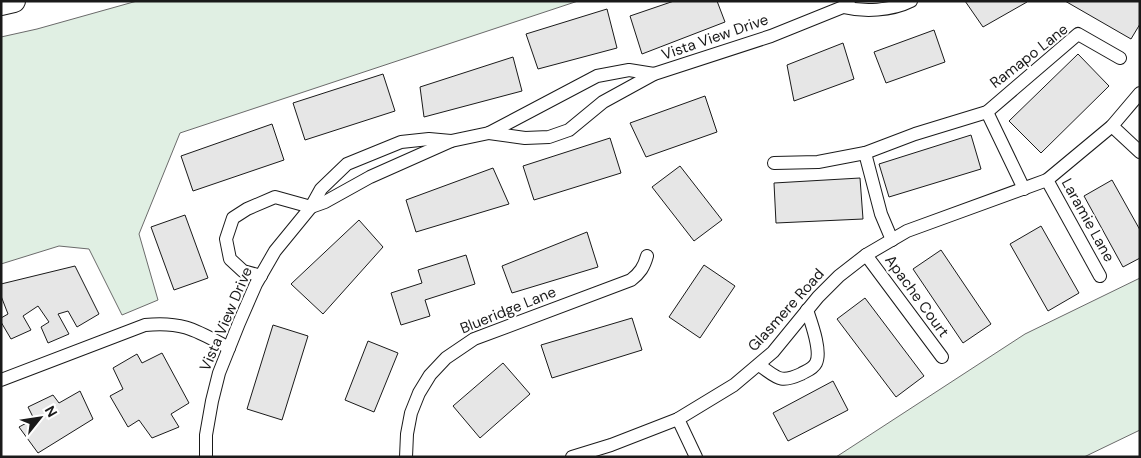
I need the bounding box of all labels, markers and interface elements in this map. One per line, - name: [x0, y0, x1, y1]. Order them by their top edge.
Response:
- street label: Vista View Drive: [659, 9, 771, 65]
- street label: Ramapo Lane: [986, 19, 1072, 93]
- street label: Laramie Lane: [1057, 175, 1119, 265]
- street label: Apache Court: [880, 251, 954, 341]
- street label: Vista View Drive: [195, 264, 257, 374]
- street label: Glasmere Road: [743, 264, 829, 356]
- street label: Blueridge Lane: [457, 282, 559, 338]
- north arrow: [15, 393, 65, 443]
- text: N: [41, 403, 62, 420]

